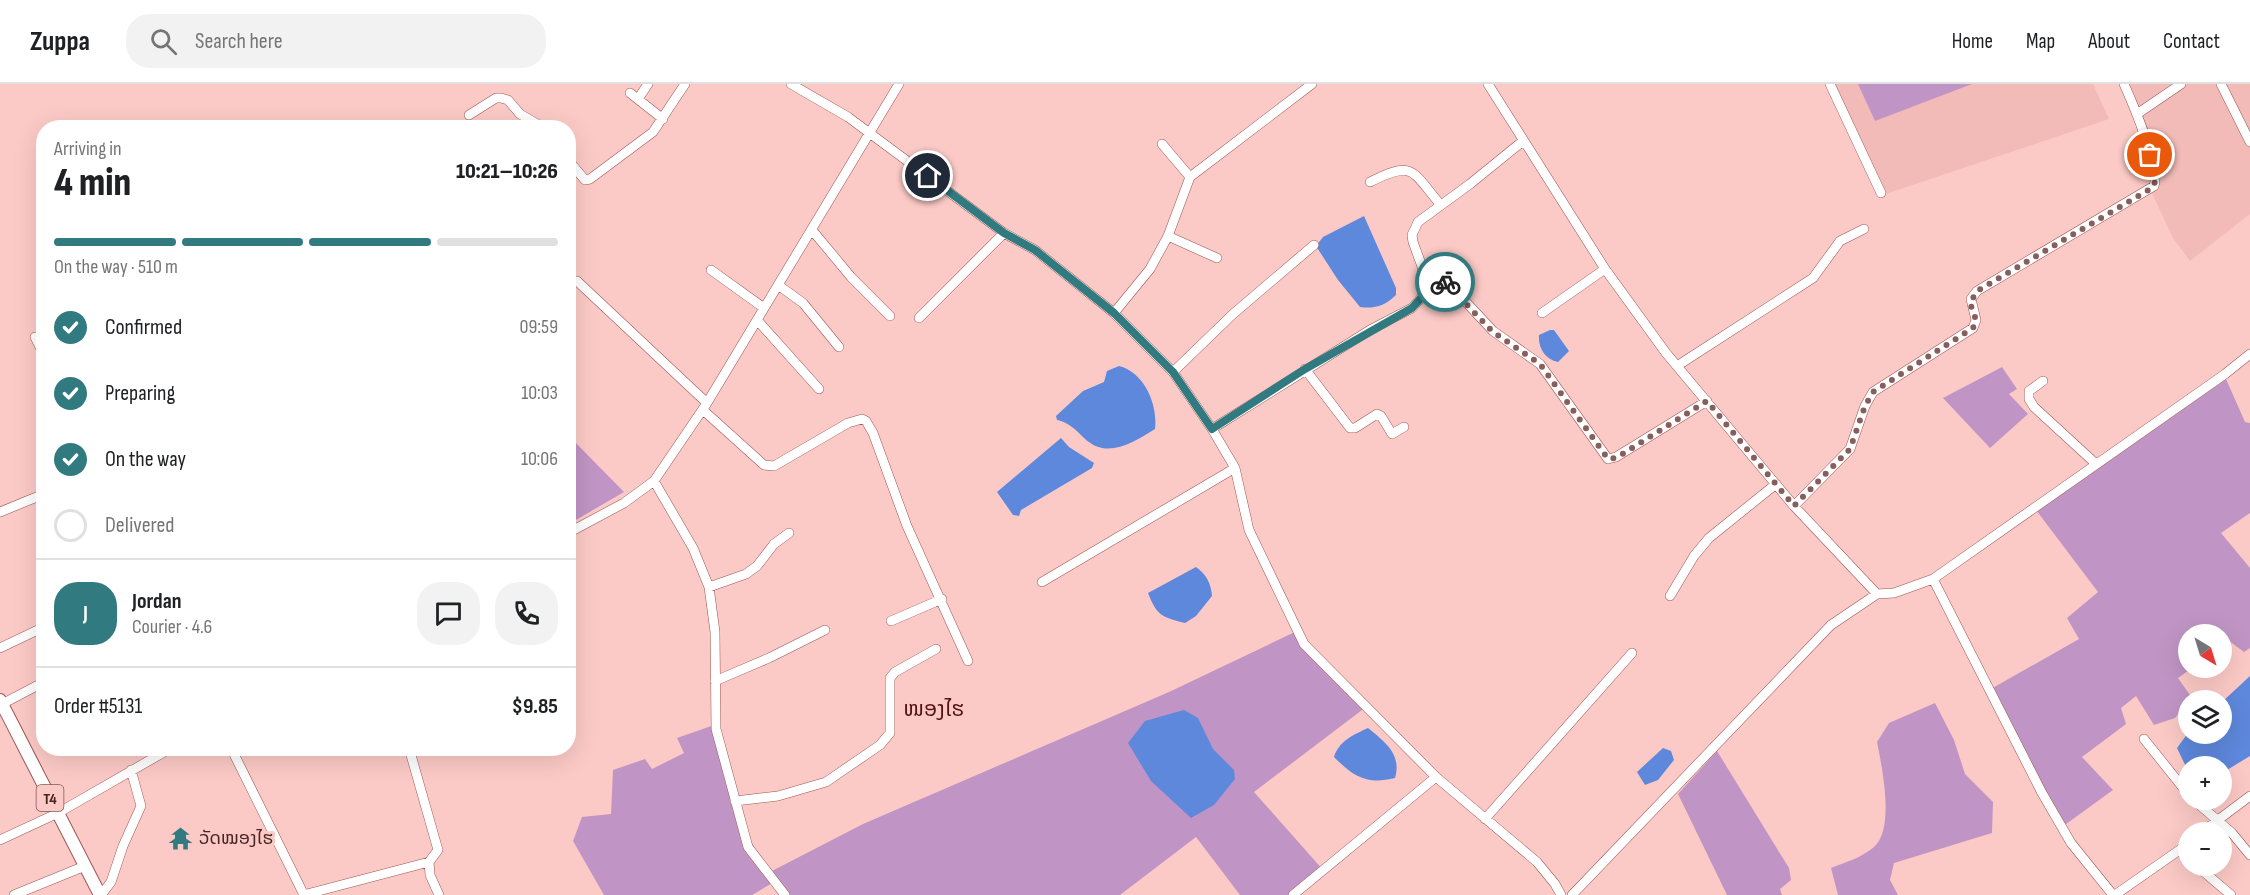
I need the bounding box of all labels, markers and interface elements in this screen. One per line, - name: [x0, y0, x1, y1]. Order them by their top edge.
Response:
- search box: [126, 14, 546, 68]
- text: Zuppa: [30, 25, 90, 58]
- icon: search: [147, 25, 180, 58]
- text: Search here: [195, 28, 283, 55]
- text: Home: [1952, 29, 1993, 54]
- text: Map: [2026, 29, 2055, 54]
- text: About: [2088, 29, 2130, 54]
- text: Contact: [2163, 29, 2220, 54]
- pin: [2124, 129, 2175, 180]
- text: Arriving in: [54, 137, 122, 161]
- icon: bag: [2133, 138, 2166, 171]
- pin: [902, 150, 953, 201]
- text: 10:21–10:26: [456, 158, 558, 185]
- icon: home: [911, 159, 944, 192]
- text: 4 min: [54, 160, 131, 207]
- courier: [1415, 252, 1475, 312]
- text: On the way · 510 m: [54, 255, 178, 279]
- icon: bike: [1429, 266, 1462, 299]
- icon: check: [54, 311, 87, 344]
- text: Confirmed: [105, 314, 182, 341]
- text: 09:59: [520, 315, 558, 339]
- icon: check: [54, 377, 87, 410]
- text: Preparing: [105, 380, 175, 407]
- text: 10:03: [521, 381, 558, 405]
- icon: check: [54, 443, 87, 476]
- text: On the way: [105, 446, 186, 473]
- text: 10:06: [521, 447, 558, 471]
- text: Delivered: [105, 512, 174, 539]
- button: chat: [417, 582, 480, 645]
- button: phone: [495, 582, 558, 645]
- text: Jordan: [132, 588, 181, 615]
- text: J: [83, 600, 88, 627]
- text: Courier · 4.6: [132, 615, 212, 639]
- north arrow: [2178, 624, 2232, 678]
- map controls: [2178, 624, 2232, 876]
- button: layers: [2178, 690, 2232, 744]
- text: Order #5131: [54, 693, 142, 720]
- text: $9.85: [512, 693, 558, 720]
- district label: ໜອງໄຮ: [904, 697, 964, 722]
- button: +: [2178, 756, 2232, 810]
- road number: T4: [36, 785, 64, 811]
- button: −: [2178, 822, 2232, 876]
- temple icon: ວັດໝອງໄຮ: [168, 825, 194, 851]
- place label: ວັດໝອງໄຮ: [199, 828, 273, 849]

